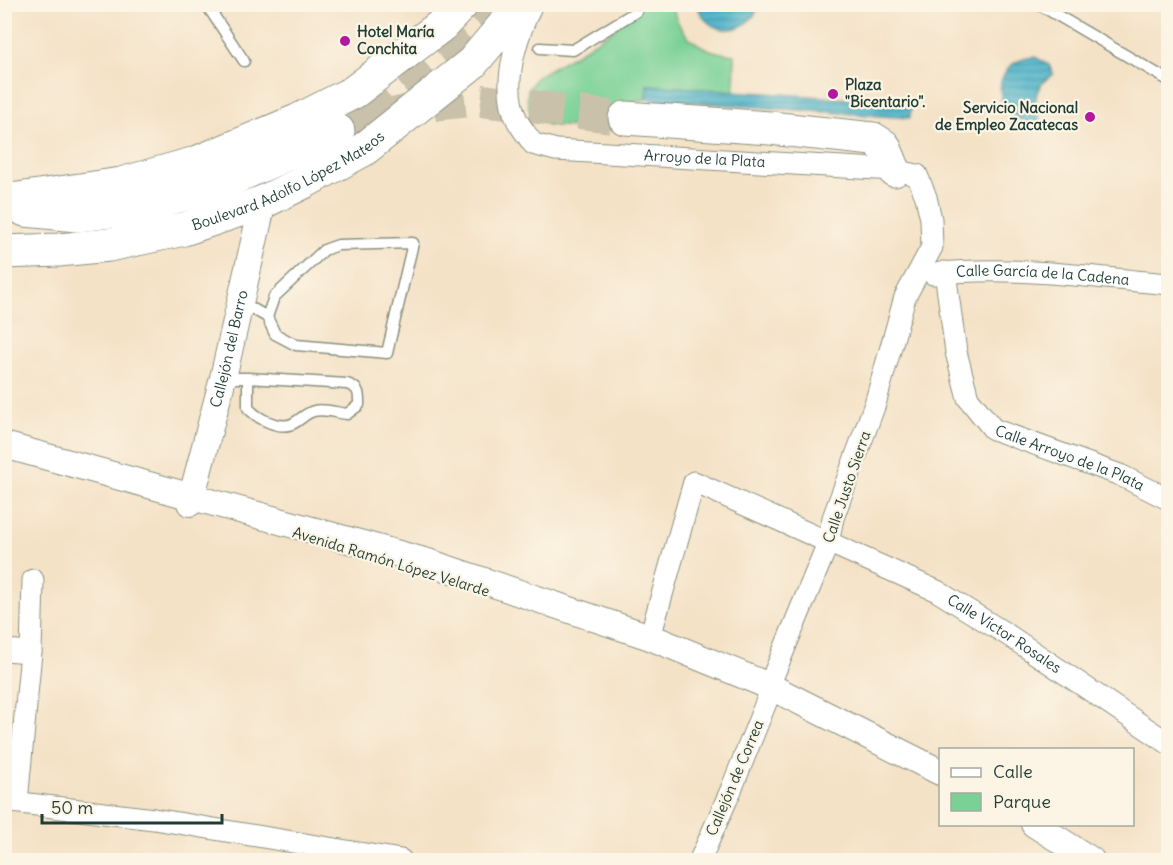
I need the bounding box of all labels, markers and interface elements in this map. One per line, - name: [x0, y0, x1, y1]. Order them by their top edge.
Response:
- place label: Hotel María Conchita: [357, 22, 435, 58]
- marker: Hotel María Conchita: [338, 34, 352, 48]
- place label: Plaza "Bicentario".: [845, 75, 925, 111]
- marker: Plaza "Bicentario".: [826, 87, 840, 101]
- place label: Servicio Nacional de Empleo Zacatecas: [935, 98, 1078, 135]
- marker: Servicio Nacional de Empleo Zacatecas: [1083, 110, 1097, 124]
- street label: Boulevard Adolfo López Mateos: [189, 126, 388, 235]
- street label: Arroyo de la Plata: [644, 145, 766, 171]
- street label: Calle García de la Cadena: [956, 261, 1131, 289]
- street label: Callejón del Barro: [206, 288, 252, 410]
- street label: Calle Arroyo de la Plata: [993, 421, 1148, 495]
- street label: Calle Justo Sierra: [818, 428, 875, 545]
- street label: Avenida Ramón López Velarde: [290, 522, 492, 601]
- street label: Calle Víctor Rosales: [944, 590, 1065, 677]
- street label: Callejón de Correa: [702, 717, 768, 839]
- legend: [939, 748, 1134, 826]
- text: Calle: [993, 760, 1033, 783]
- scale bar: [42, 787, 222, 825]
- text: Parque: [993, 790, 1051, 813]
- text: 50 m: [51, 796, 93, 819]

